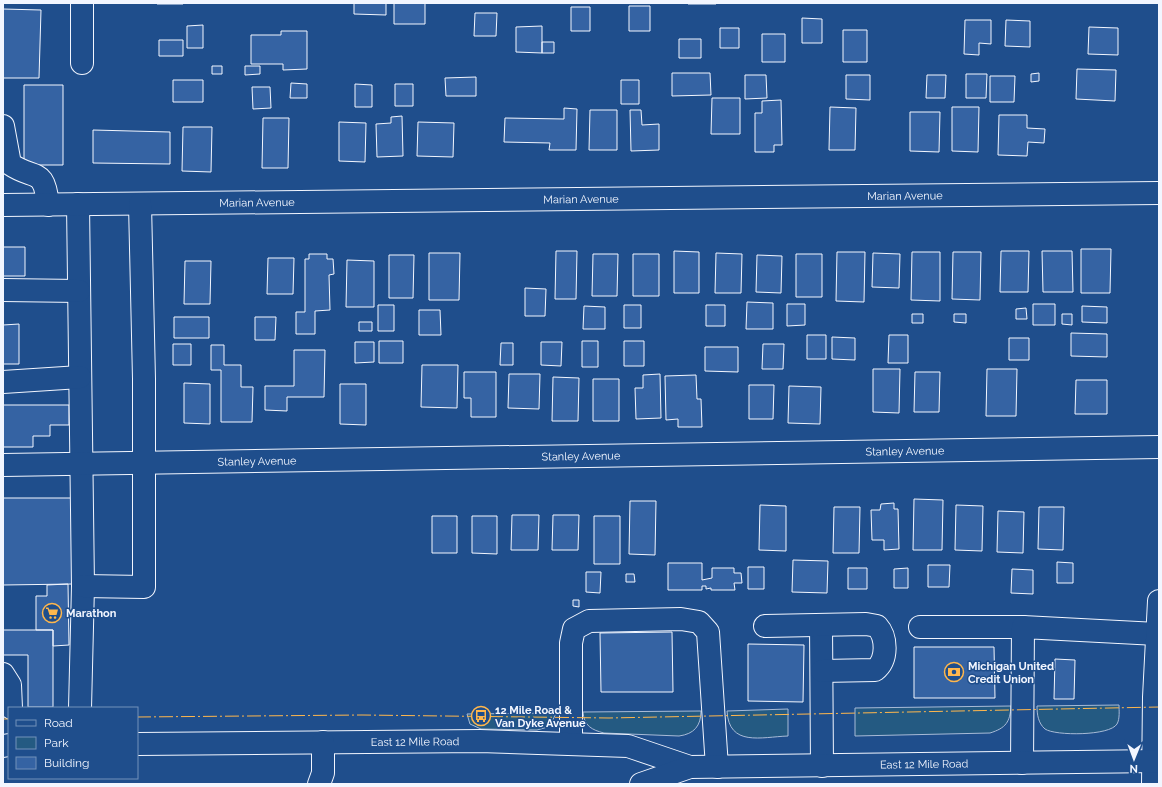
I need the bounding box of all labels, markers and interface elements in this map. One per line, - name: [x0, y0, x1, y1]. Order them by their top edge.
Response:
- street label: Marian Avenue: [867, 189, 943, 203]
- street label: Marian Avenue: [543, 192, 619, 206]
- street label: Marian Avenue: [219, 195, 295, 209]
- street label: Stanley Avenue: [865, 444, 945, 458]
- street label: Stanley Avenue: [541, 449, 621, 463]
- street label: Stanley Avenue: [217, 454, 297, 468]
- supermarket icon: Marathon: [41, 602, 63, 624]
- place label: Marathon: [66, 607, 117, 620]
- place label: Michigan United Credit Union: [968, 660, 1054, 686]
- bank icon: Michigan United Credit Union: [943, 661, 965, 683]
- place label: 12 Mile Road & Van Dyke Avenue: [495, 704, 586, 730]
- bus stop icon: 12 Mile Road & Van Dyke Avenue: [470, 705, 492, 727]
- legend: [8, 707, 138, 779]
- text: Road: [44, 716, 73, 730]
- street label: East 12 Mile Road: [371, 735, 459, 748]
- text: Park: [44, 736, 69, 750]
- north arrow: [1114, 739, 1154, 779]
- text: Building: [44, 756, 90, 770]
- street label: East 12 Mile Road: [880, 757, 969, 771]
- text: N: [1130, 762, 1138, 775]

